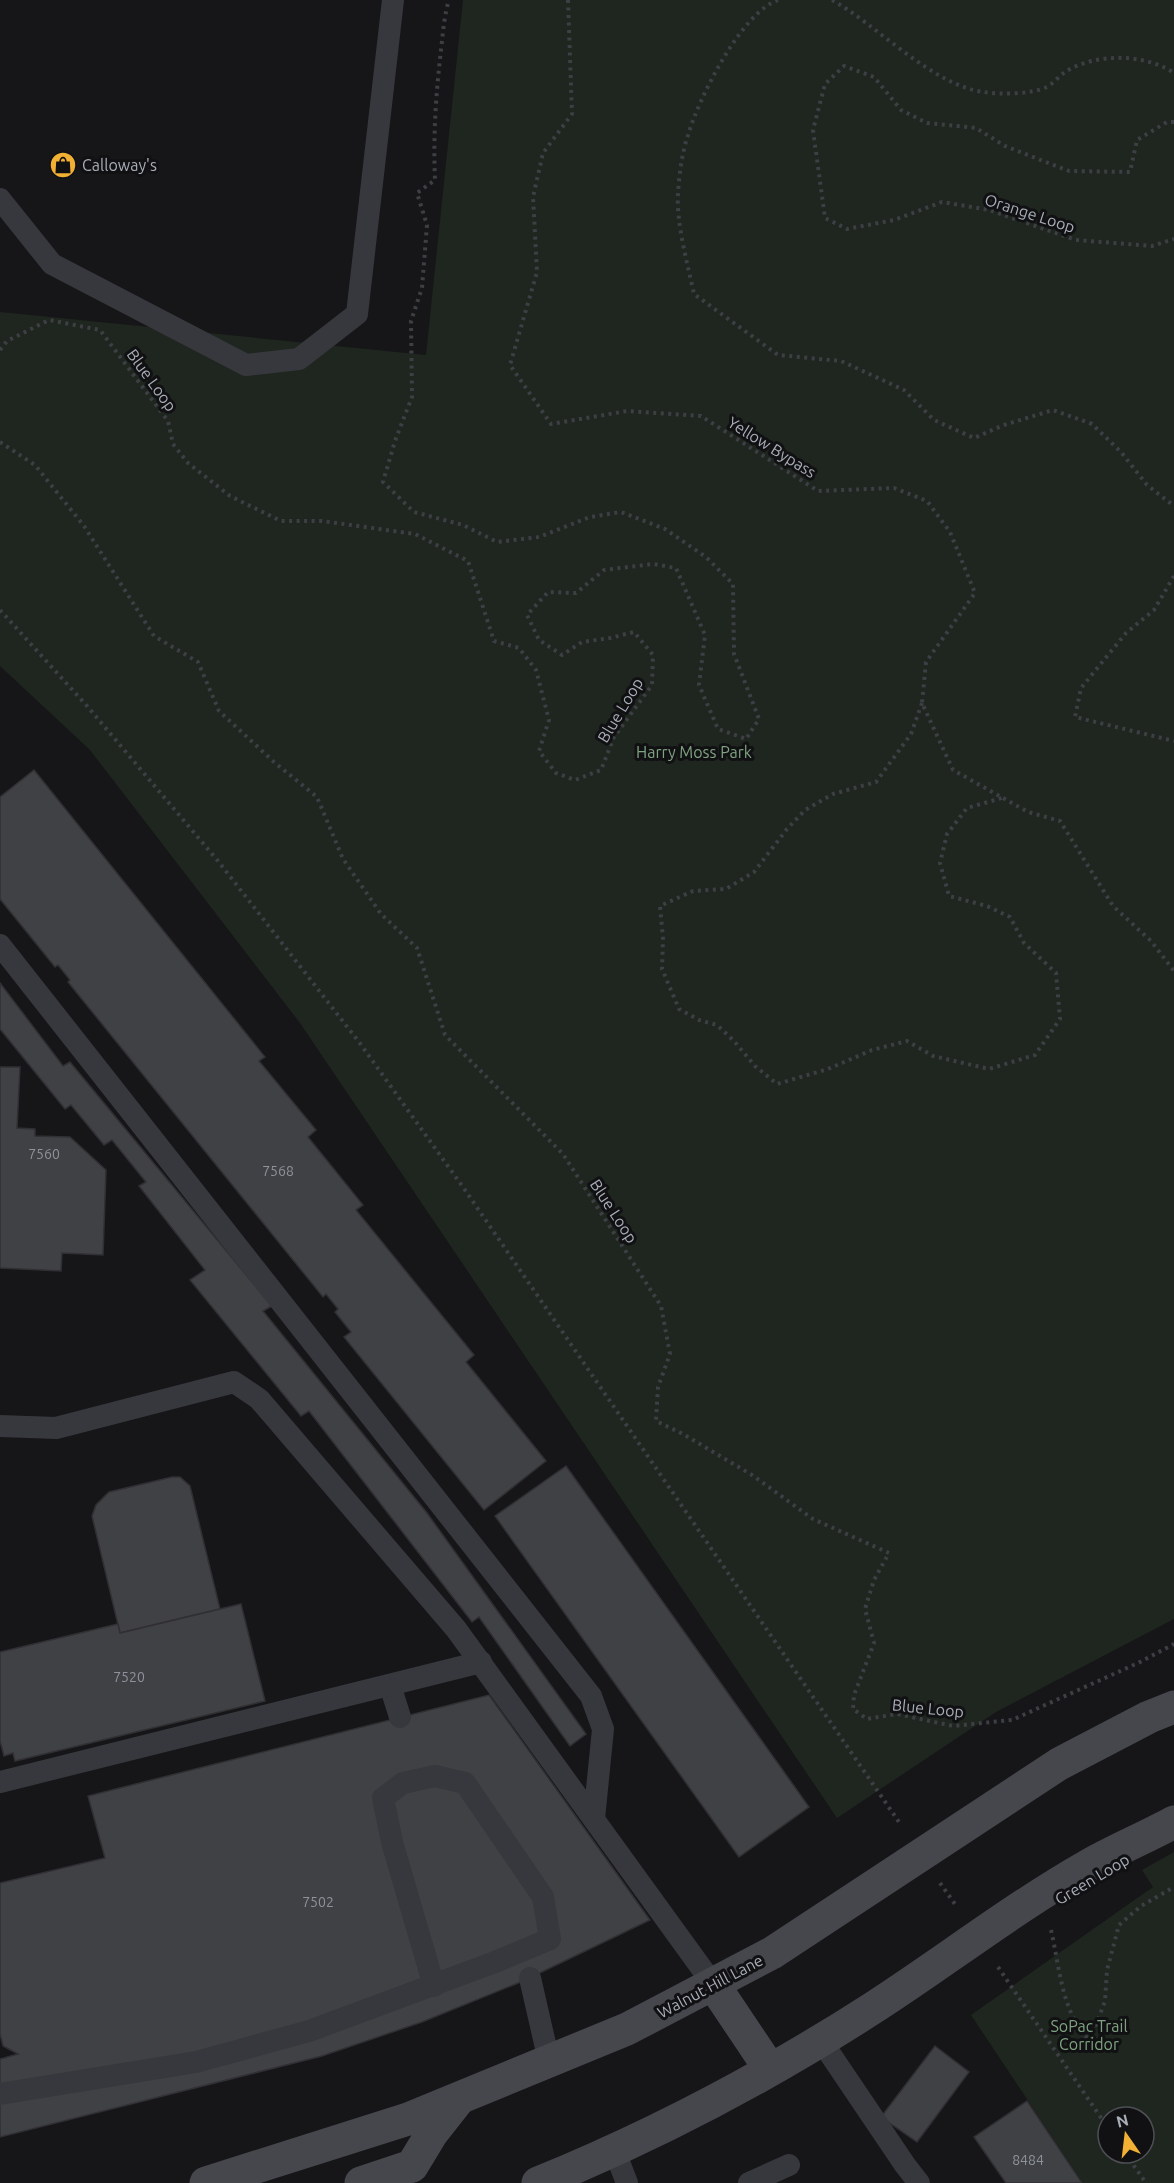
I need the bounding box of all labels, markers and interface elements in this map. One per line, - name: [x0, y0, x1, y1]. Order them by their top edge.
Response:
- shop icon: Calloway's: [48, 150, 78, 180]
- place label: Calloway's: [82, 156, 157, 174]
- street label: Orange Loop: [983, 190, 1077, 236]
- street label: Blue Loop: [123, 345, 181, 415]
- street label: Yellow Bypass: [725, 413, 819, 481]
- street label: Blue Loop: [594, 674, 646, 746]
- park label: Harry Moss Park: [636, 743, 752, 761]
- house number: 7560: [28, 1146, 60, 1162]
- house number: 7568: [262, 1163, 294, 1179]
- street label: Blue Loop: [587, 1176, 641, 1246]
- house number: 7520: [113, 1669, 145, 1685]
- street label: Blue Loop: [891, 1695, 965, 1721]
- street label: Green Loop: [1052, 1850, 1132, 1908]
- house number: 7502: [302, 1894, 334, 1910]
- street label: Walnut Hill Lane: [654, 1951, 766, 2021]
- park label: SoPac Trail Corridor: [1050, 2017, 1128, 2053]
- north arrow: [1096, 2105, 1156, 2165]
- text: N: [1114, 2110, 1130, 2131]
- house number: 8484: [1012, 2152, 1044, 2168]

